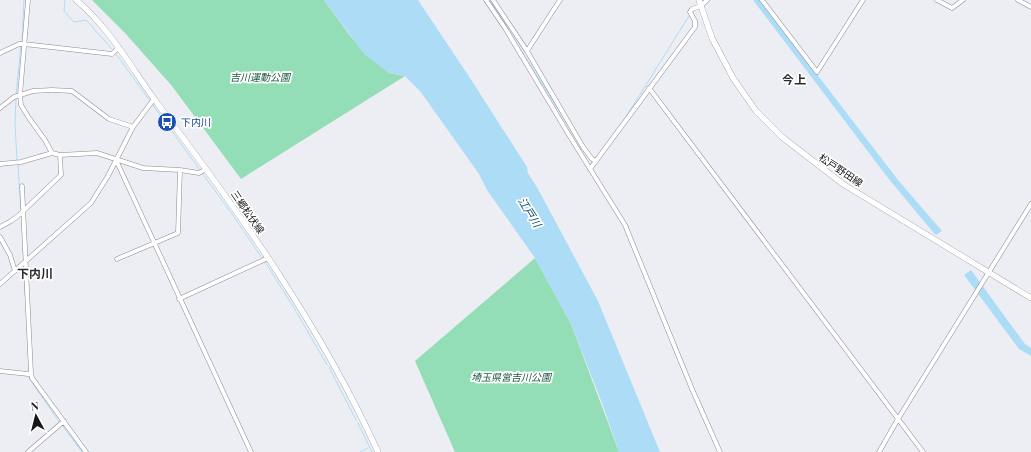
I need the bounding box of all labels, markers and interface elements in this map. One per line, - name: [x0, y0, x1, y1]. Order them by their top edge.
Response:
- park label: 吉川運動公園: [230, 70, 292, 84]
- district label: 今上: [782, 71, 806, 87]
- bus stop icon: 下内川: [156, 111, 178, 133]
- place label: 下内川: [181, 115, 211, 129]
- street label: 松戸野田線: [816, 150, 866, 190]
- street label: 三郷松伏線: [228, 188, 268, 236]
- water label: 江戸川: [515, 194, 546, 231]
- district label: 下内川: [17, 265, 53, 281]
- park label: 埼玉県営吉川公園: [471, 370, 553, 384]
- north arrow: [16, 396, 56, 436]
- text: N: [30, 398, 40, 414]

